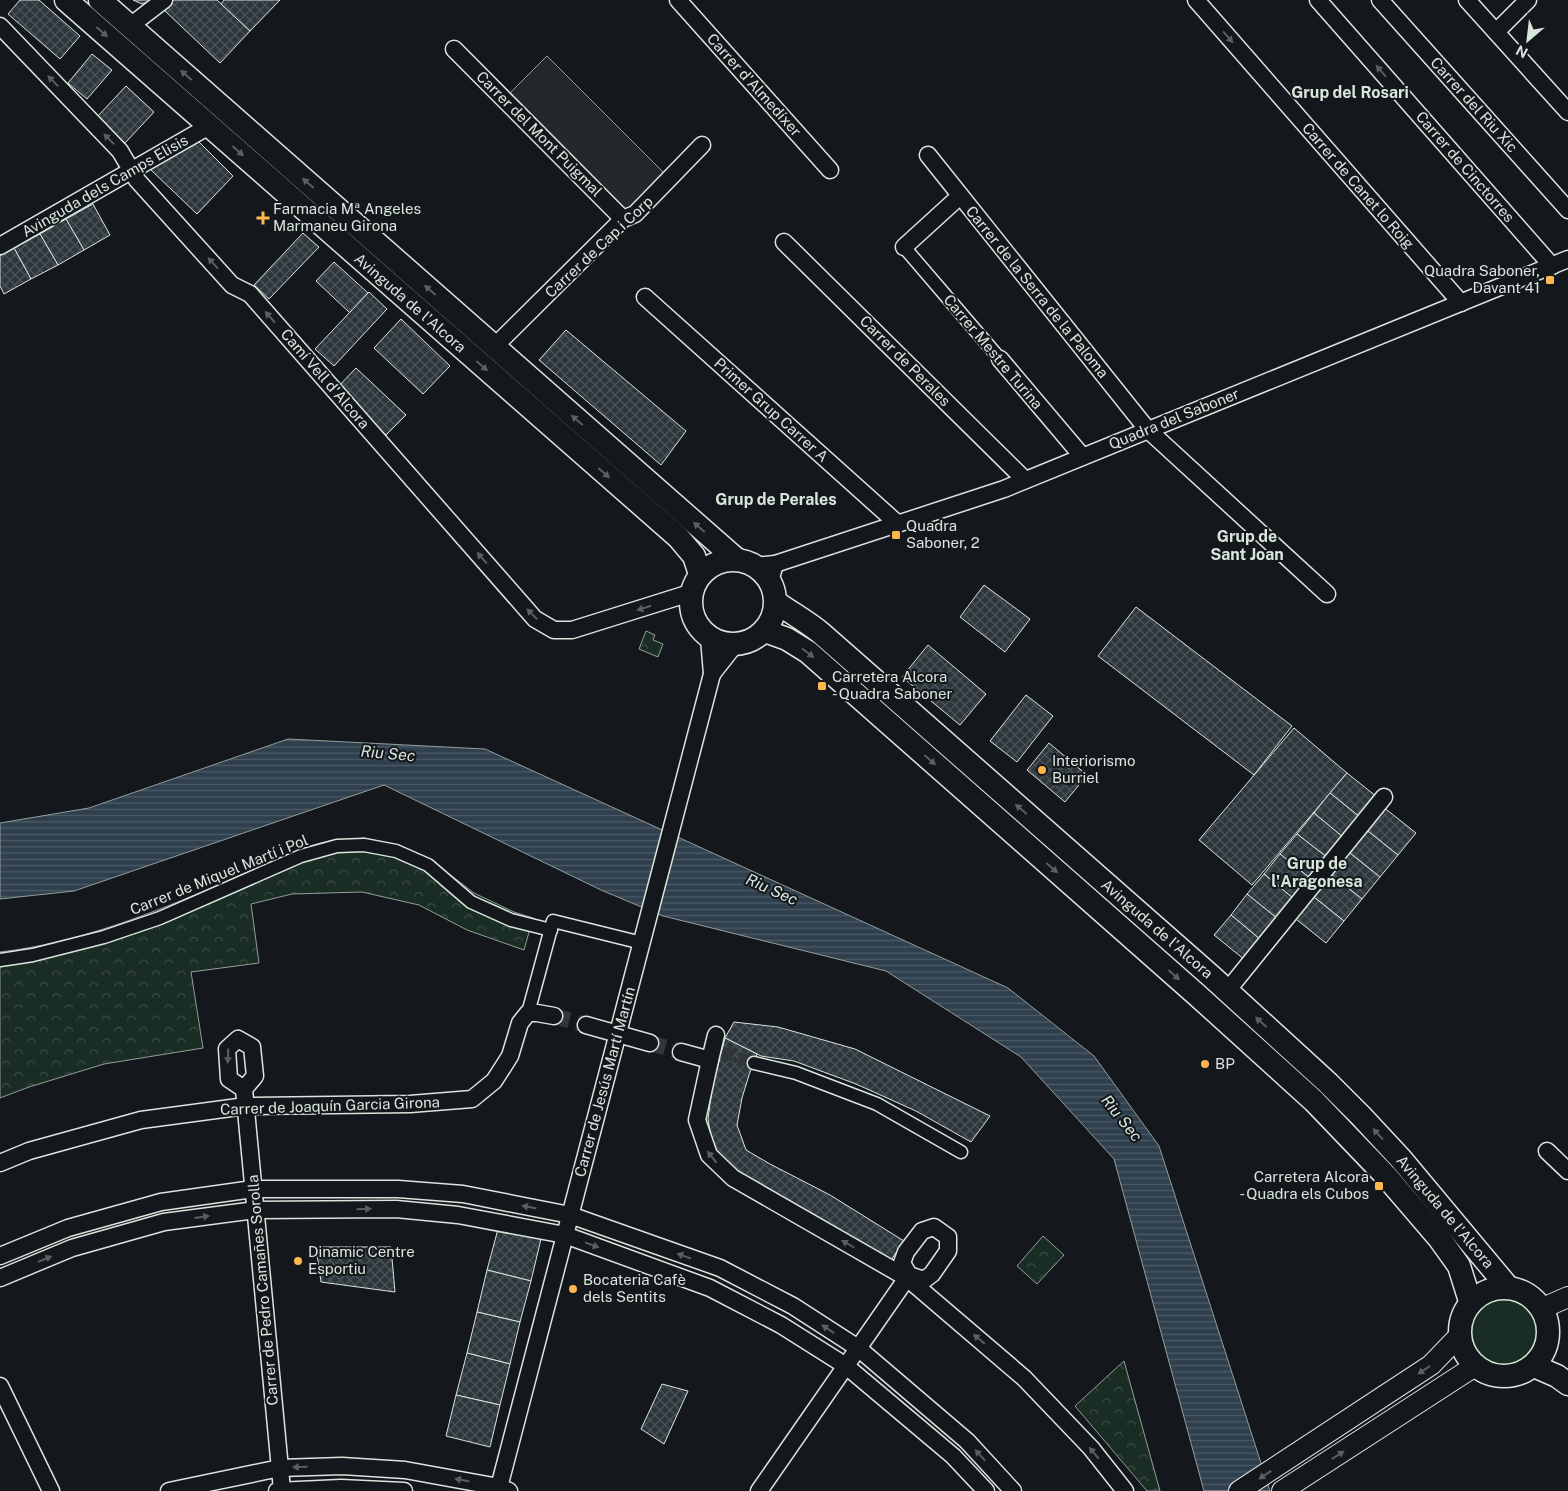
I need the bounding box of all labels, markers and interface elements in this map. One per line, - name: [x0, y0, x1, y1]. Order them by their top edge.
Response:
- north arrow: [1503, 15, 1553, 65]
- one-way arrow: [96, 26, 108, 38]
- street label: Carrer d'Almedíxer: [704, 30, 805, 140]
- one-way arrow: [1222, 30, 1233, 43]
- text: N: [1513, 42, 1530, 61]
- street label: Carrer del Riu Xic: [1427, 54, 1521, 156]
- one-way arrow: [1375, 66, 1387, 78]
- street label: Carrer del Mont Puigmal: [473, 67, 606, 200]
- one-way arrow: [179, 70, 192, 81]
- one-way arrow: [47, 76, 59, 88]
- district label: Grup del Rosari: [1291, 83, 1409, 102]
- street label: Carrer de Cinctorres: [1413, 108, 1518, 226]
- street label: Carrer de Canet lo Roig: [1299, 119, 1418, 252]
- street label: Avinguda dels Camps Elisis: [19, 131, 191, 240]
- one-way arrow: [103, 133, 115, 145]
- one-way arrow: [231, 145, 243, 157]
- one-way arrow: [302, 177, 314, 189]
- street label: Carrer de Cap i Corp: [541, 192, 656, 301]
- place label: Farmacia Mª Angeles Marmaneu Girona: [273, 200, 421, 234]
- street label: Carrer de la Serra de la Paloma: [963, 202, 1112, 381]
- marker: Farmacia Mª Angeles Marmaneu Girona: [257, 212, 269, 224]
- street label: Avinguda de l'Alcora: [351, 250, 470, 356]
- one-way arrow: [207, 258, 219, 270]
- place label: Quadra Saboner, Davant 41: [1424, 262, 1540, 296]
- marker: Quadra Saboner, Davant 41: [1544, 274, 1556, 286]
- one-way arrow: [424, 284, 436, 296]
- street label: Carrer Mestre Turina: [941, 291, 1046, 412]
- one-way arrow: [265, 311, 276, 324]
- street label: Carrer de Perales: [857, 312, 954, 409]
- street label: Camí Vell d'Alcora: [277, 325, 373, 432]
- street label: Primer Grup Carrer A: [711, 354, 832, 465]
- one-way arrow: [475, 360, 487, 372]
- street label: Quadra del Saboner: [1106, 385, 1242, 452]
- one-way arrow: [571, 415, 583, 426]
- one-way arrow: [598, 467, 610, 479]
- district label: Grup de Perales: [715, 490, 837, 509]
- place label: Quadra Saboner, 2: [906, 517, 980, 551]
- one-way arrow: [693, 522, 706, 533]
- district label: Grup de Sant Joan: [1210, 527, 1284, 564]
- marker: Quadra Saboner, 2: [890, 529, 902, 541]
- one-way arrow: [476, 551, 487, 564]
- one-way arrow: [636, 604, 651, 612]
- one-way arrow: [526, 609, 538, 621]
- one-way arrow: [801, 648, 815, 658]
- place label: Carretera Alcora - Quadra Saboner: [832, 668, 953, 702]
- marker: Carretera Alcora - Quadra Saboner: [816, 680, 828, 692]
- water label: Riu Sec: [360, 742, 416, 765]
- place label: Interiorismo Burriel: [1052, 752, 1135, 786]
- one-way arrow: [924, 754, 936, 766]
- marker: Interiorismo Burriel: [1036, 764, 1048, 776]
- one-way arrow: [1015, 804, 1028, 815]
- street label: Carrer de Miquel Martí i Pol: [127, 831, 310, 918]
- district label: Grup de l'Aragonesa: [1271, 854, 1363, 891]
- one-way arrow: [1045, 862, 1058, 873]
- water label: Riu Sec: [743, 870, 801, 909]
- street label: Avinguda de l'Alcora: [1098, 876, 1217, 982]
- one-way arrow: [1167, 969, 1179, 981]
- street label: Carrer de Jesús Martí Martín: [571, 985, 638, 1179]
- one-way arrow: [1255, 1016, 1267, 1028]
- one-way arrow: [224, 1049, 232, 1065]
- place label: BP: [1215, 1055, 1235, 1072]
- marker: BP: [1199, 1058, 1211, 1070]
- water label: Riu Sec: [1097, 1091, 1146, 1146]
- street label: Carrer de Joaquín Garcia Girona: [220, 1093, 440, 1118]
- one-way arrow: [1372, 1128, 1384, 1140]
- one-way arrow: [707, 1151, 718, 1164]
- street label: Avinguda de l'Alcora: [1393, 1152, 1498, 1272]
- place label: Carretera Alcora - Quadra els Cubos: [1239, 1168, 1369, 1202]
- street label: Carrer de Pedro Camañes Sorolla: [244, 1174, 281, 1406]
- marker: Carretera Alcora - Quadra els Cubos: [1373, 1180, 1385, 1192]
- one-way arrow: [522, 1203, 537, 1211]
- one-way arrow: [356, 1205, 372, 1213]
- one-way arrow: [194, 1213, 210, 1221]
- one-way arrow: [841, 1240, 854, 1249]
- one-way arrow: [585, 1241, 599, 1249]
- place label: Dinamic Centre Esportiu: [308, 1243, 415, 1277]
- one-way arrow: [676, 1252, 691, 1260]
- one-way arrow: [38, 1255, 53, 1263]
- marker: Dinamic Centre Esportiu: [292, 1255, 304, 1267]
- place label: Bocateria Cafè dels Sentits: [583, 1271, 686, 1305]
- marker: Bocateria Cafè dels Sentits: [567, 1283, 579, 1295]
- one-way arrow: [822, 1324, 835, 1334]
- one-way arrow: [973, 1334, 986, 1345]
- one-way arrow: [1417, 1365, 1430, 1374]
- one-way arrow: [1089, 1447, 1100, 1460]
- one-way arrow: [974, 1449, 986, 1461]
- one-way arrow: [1331, 1450, 1345, 1459]
- one-way arrow: [292, 1464, 308, 1472]
- one-way arrow: [1258, 1470, 1271, 1480]
- one-way arrow: [453, 1476, 469, 1484]

